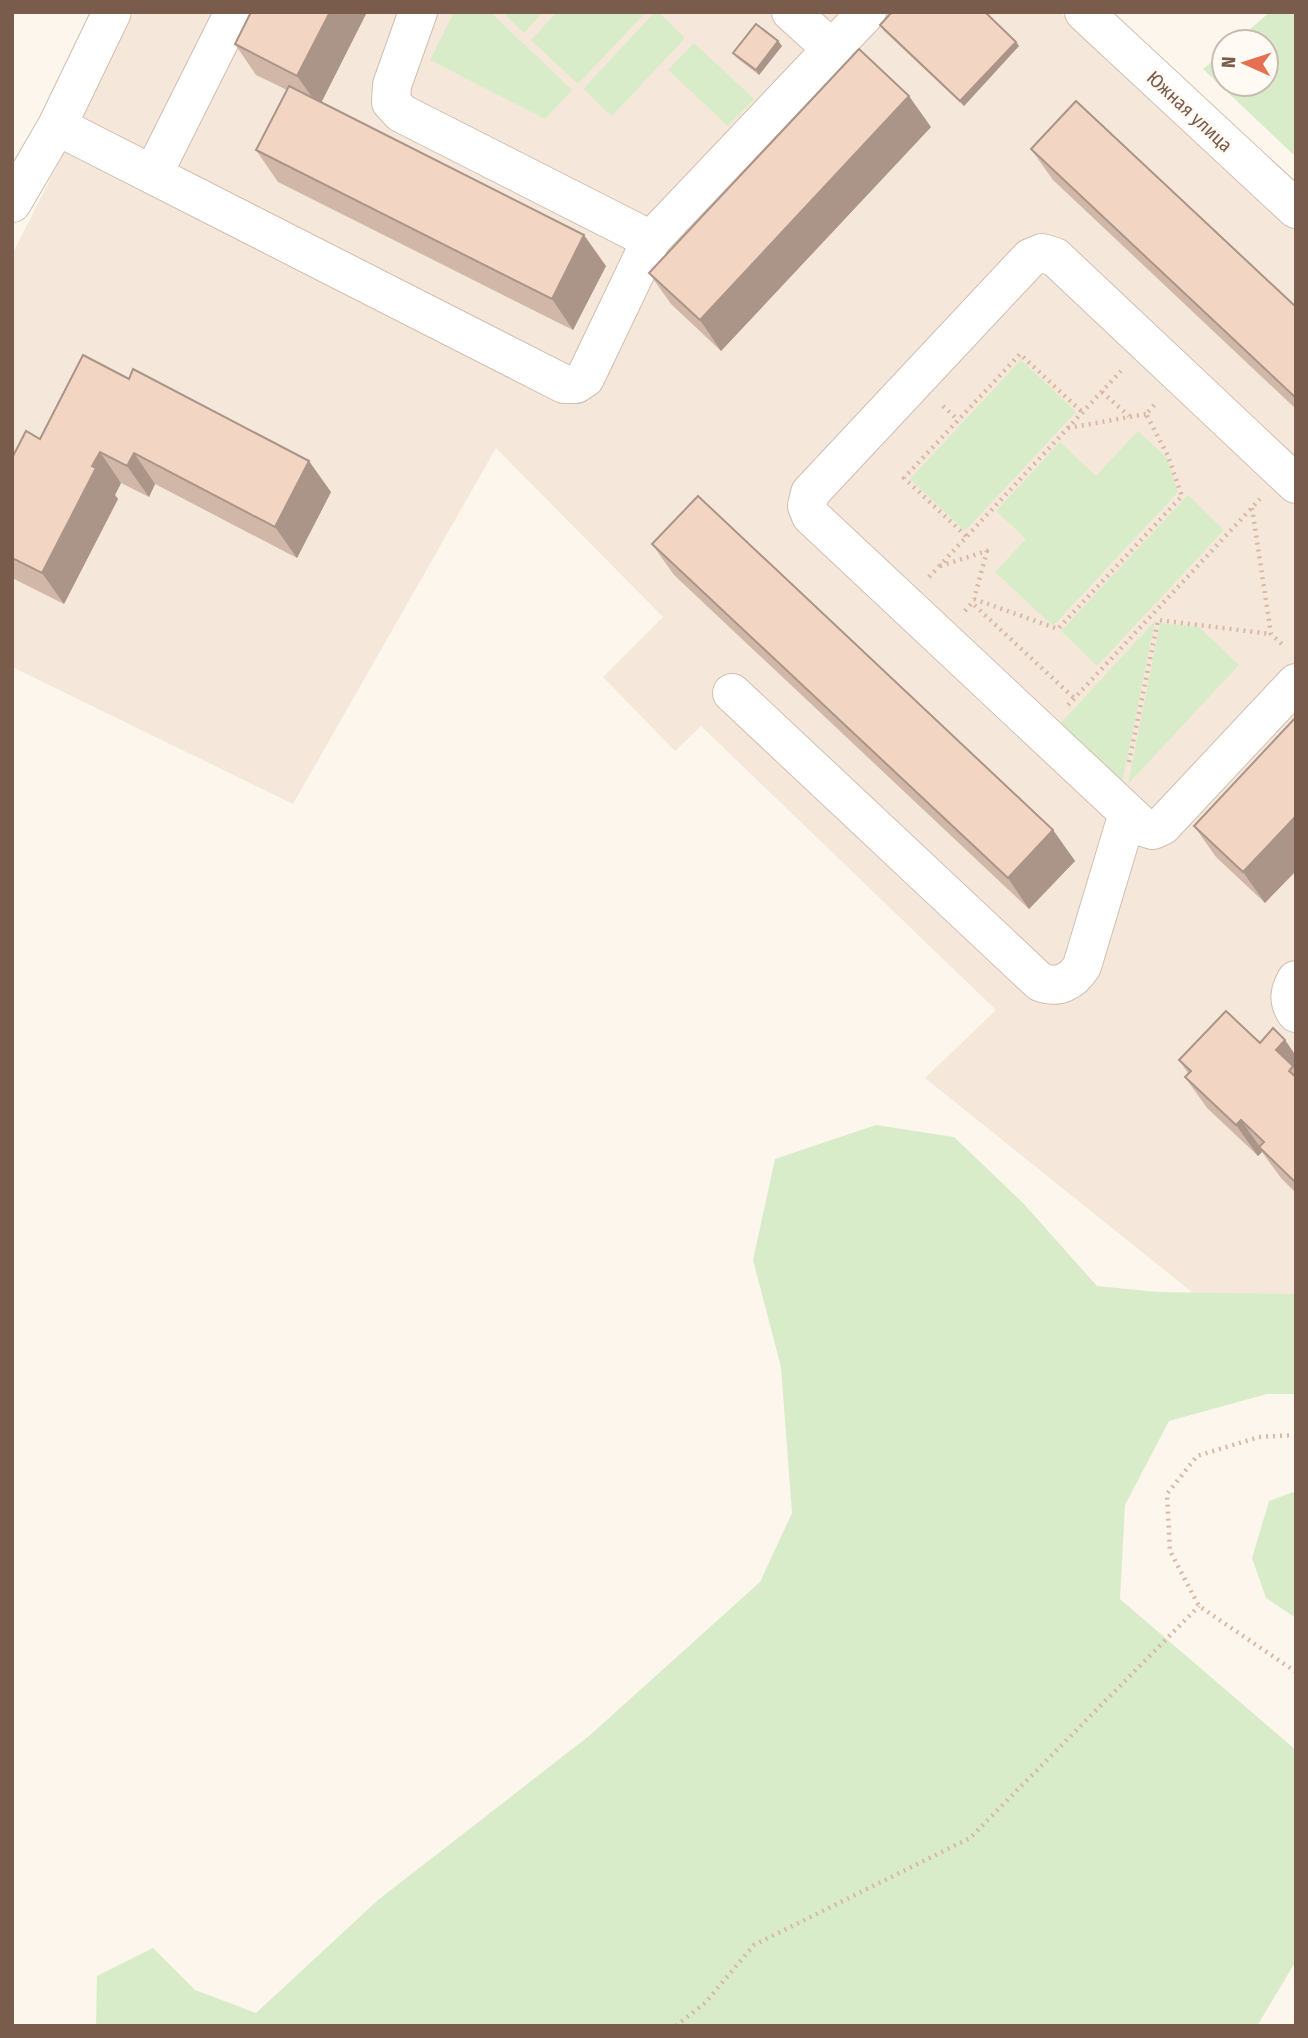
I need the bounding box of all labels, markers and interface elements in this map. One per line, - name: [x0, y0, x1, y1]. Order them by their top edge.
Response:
- north arrow: [1210, 28, 1280, 98]
- text: N: [1217, 56, 1240, 68]
- street label: Южная улица: [1142, 66, 1237, 157]

